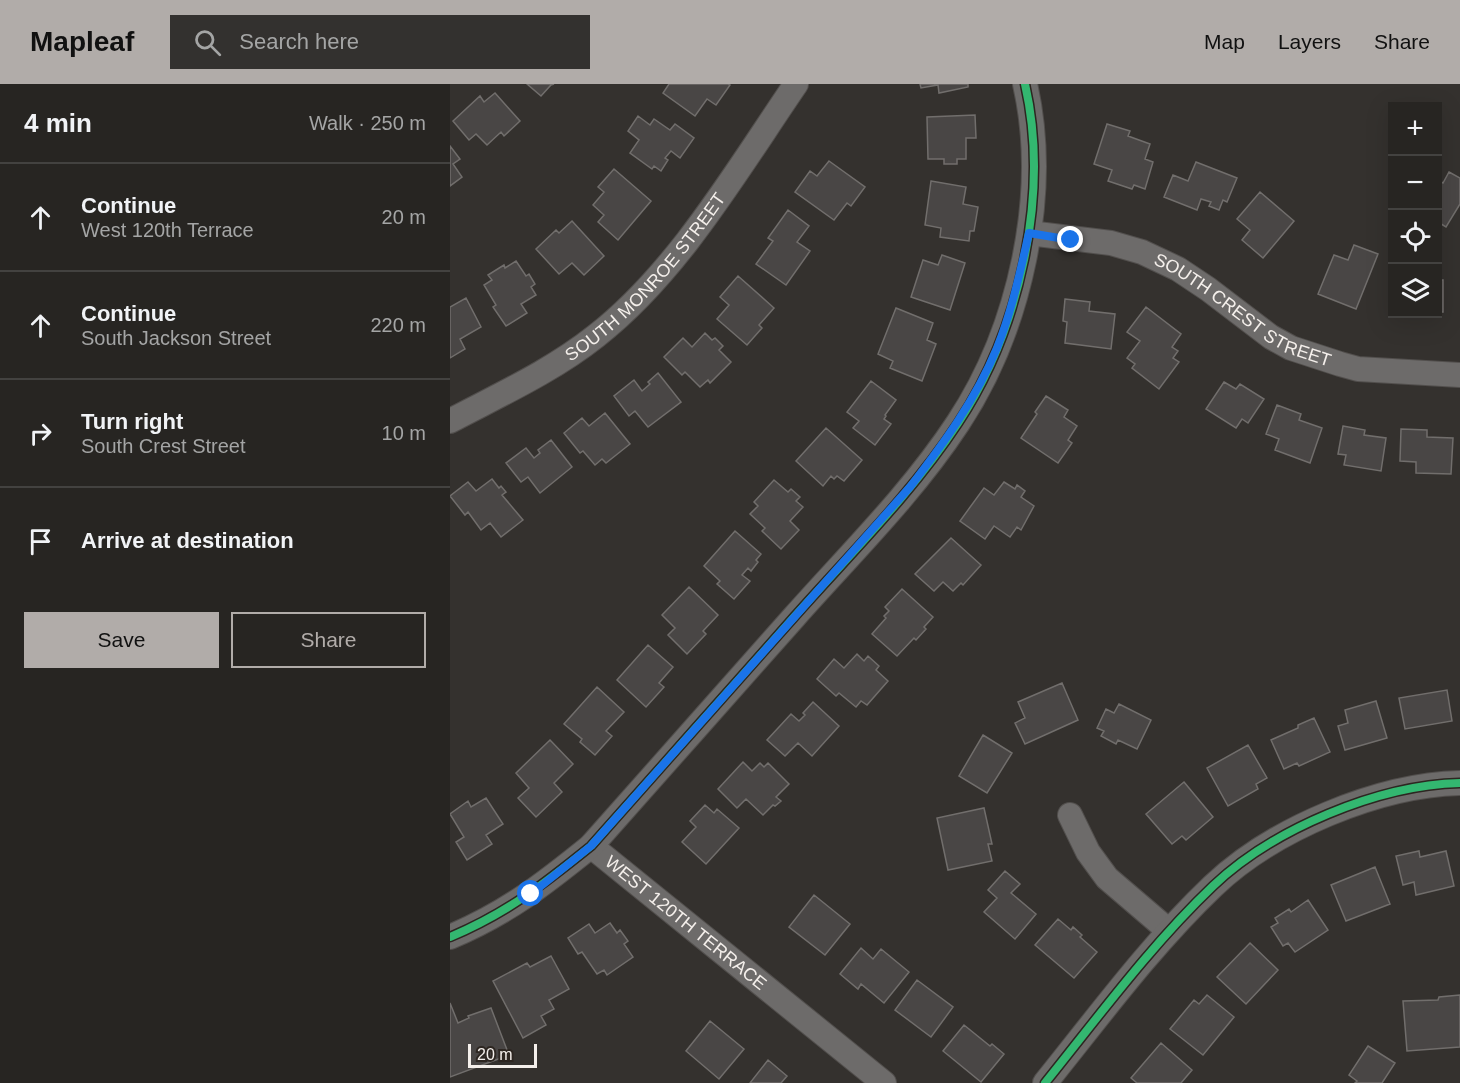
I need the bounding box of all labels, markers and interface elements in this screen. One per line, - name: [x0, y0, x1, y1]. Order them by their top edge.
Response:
- search box: [170, 15, 590, 69]
- text: Mapleaf: [30, 26, 134, 57]
- icon: search: [191, 26, 224, 59]
- text: Search here: [239, 29, 359, 54]
- text: Map: [1204, 30, 1245, 53]
- text: Layers: [1278, 30, 1341, 53]
- text: Share: [1374, 30, 1430, 53]
- map controls: [1388, 102, 1442, 318]
- button: +: [1388, 102, 1442, 156]
- text: 4 min: [24, 108, 92, 138]
- text: Walk · 250 m: [309, 112, 426, 134]
- button: −: [1388, 156, 1442, 210]
- street label: SOUTH MONROE STREET: [561, 189, 729, 365]
- text: Continue: [81, 193, 176, 218]
- icon: ahead: [24, 201, 57, 234]
- text: 20 m: [382, 206, 426, 228]
- button: locate: [1388, 210, 1442, 264]
- text: West 120th Terrace: [81, 219, 254, 241]
- route end: [1057, 226, 1083, 252]
- street label: SOUTH CREST STREET: [1151, 249, 1334, 370]
- button: layers: [1388, 264, 1442, 318]
- text: Continue: [81, 301, 176, 326]
- icon: ahead: [24, 309, 57, 342]
- text: 220 m: [370, 314, 426, 336]
- text: South Jackson Street: [81, 327, 271, 349]
- text: Turn right: [81, 409, 183, 434]
- icon: right: [24, 417, 57, 450]
- text: 10 m: [382, 422, 426, 444]
- text: South Crest Street: [81, 435, 246, 457]
- icon: arrive: [24, 525, 57, 558]
- text: Arrive at destination: [81, 528, 294, 553]
- button: Save: [24, 612, 219, 668]
- button: Share: [231, 612, 426, 668]
- street label: WEST 120TH TERRACE: [601, 852, 770, 994]
- route start: [517, 880, 543, 906]
- scale bar: [468, 1041, 537, 1068]
- text: 20 m: [477, 1046, 513, 1063]

